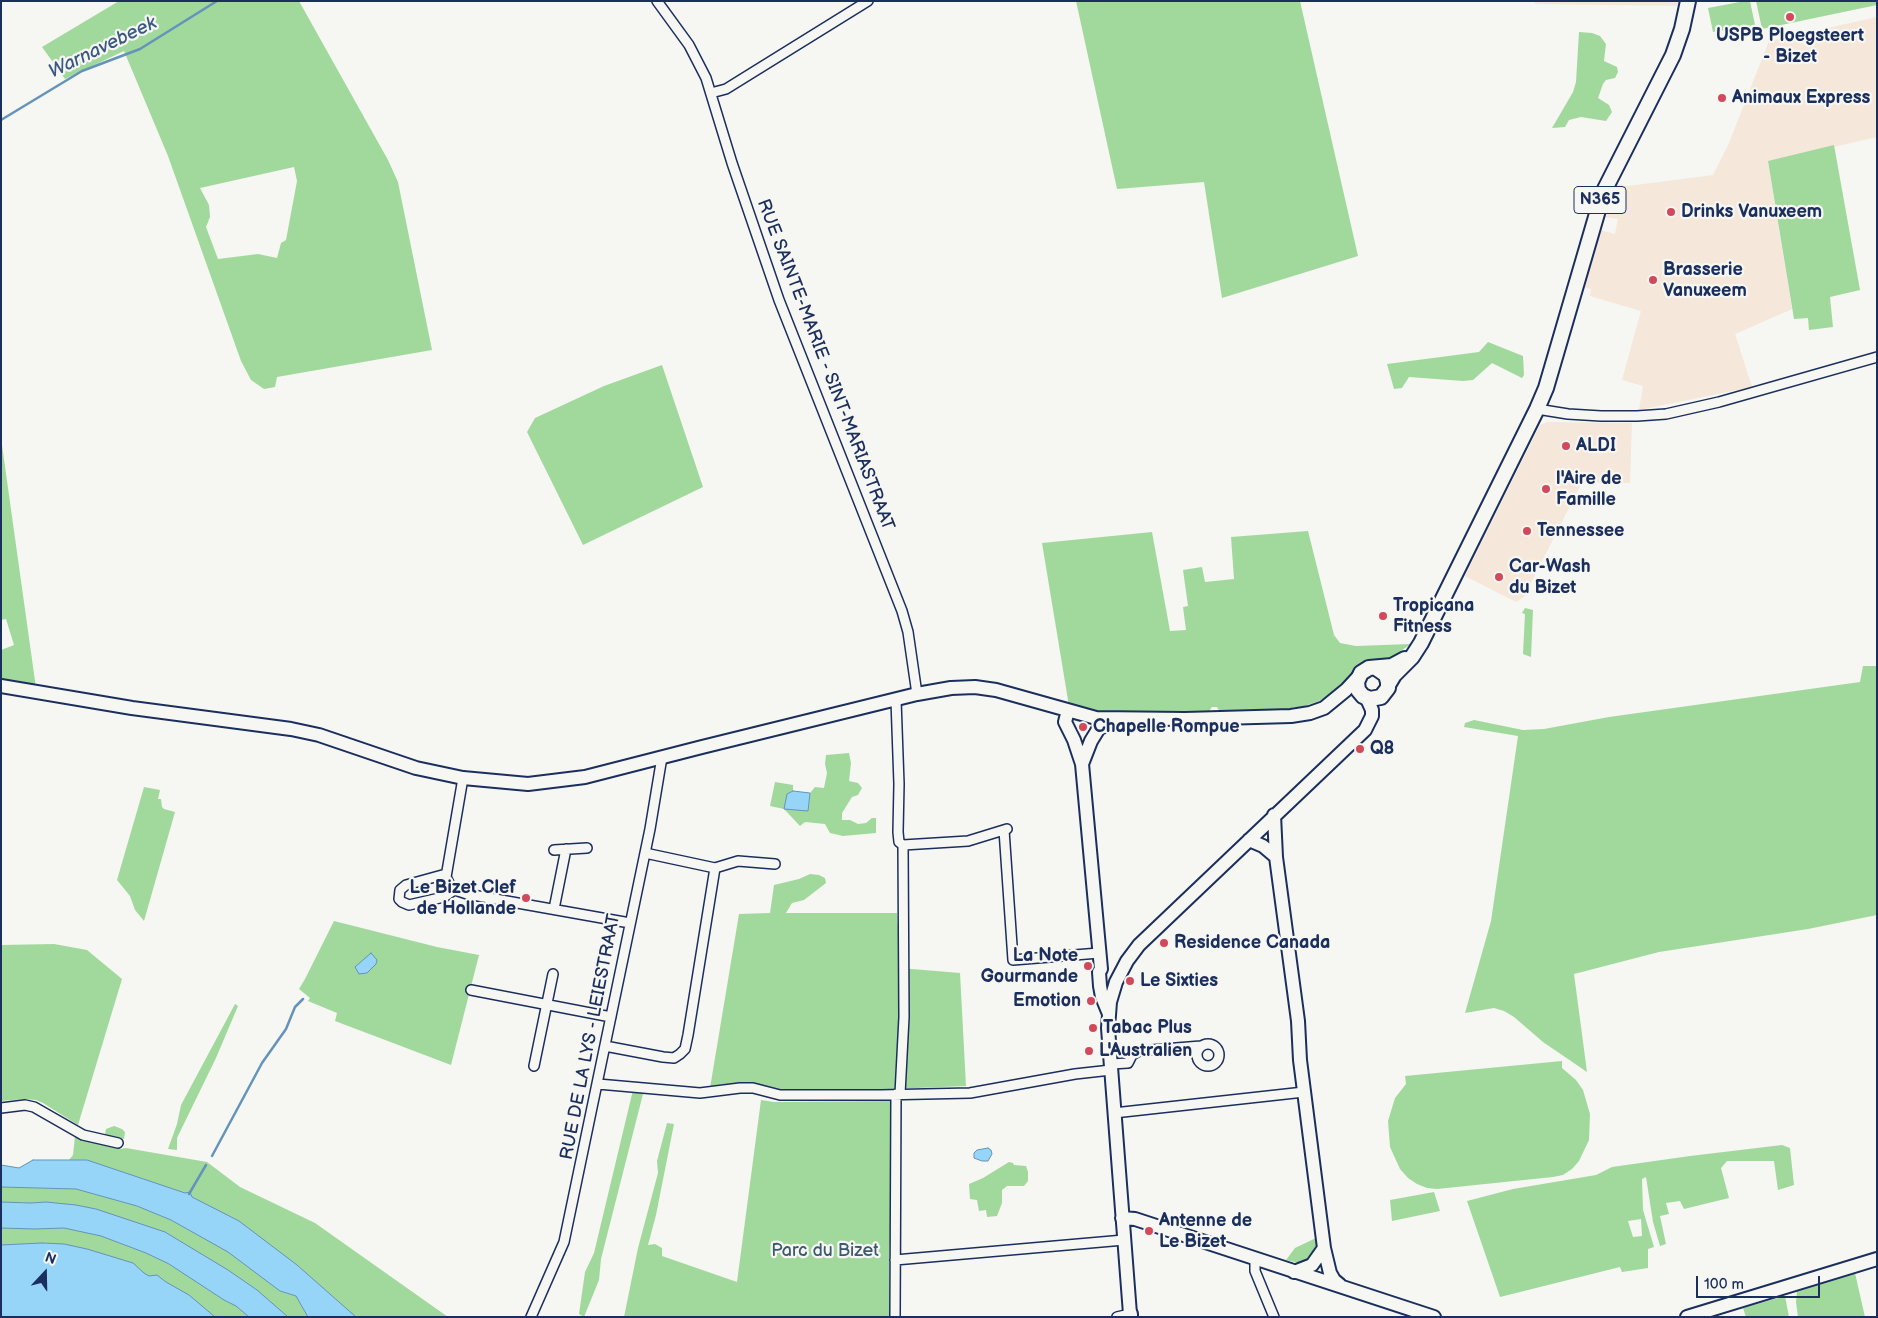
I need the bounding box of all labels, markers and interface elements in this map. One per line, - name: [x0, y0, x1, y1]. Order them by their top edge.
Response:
- marker: USPB Ploegsteert - Bizet: [1784, 11, 1796, 23]
- water label: Warnavebeek: [45, 12, 161, 84]
- place label: USPB Ploegsteert - Bizet: [1716, 25, 1864, 68]
- place label: Animaux Express: [1732, 87, 1870, 109]
- marker: Animaux Express: [1716, 92, 1728, 104]
- road number: N365: [1574, 186, 1626, 214]
- street label: RUE SAINTE-MARIE - SINT-MARIASTRAAT: [752, 196, 898, 534]
- place label: Drinks Vanuxeem: [1681, 201, 1822, 223]
- marker: Drinks Vanuxeem: [1665, 206, 1677, 218]
- place label: Brasserie Vanuxeem: [1663, 259, 1747, 302]
- marker: Brasserie Vanuxeem: [1647, 274, 1659, 286]
- place label: ALDI: [1576, 435, 1616, 457]
- marker: ALDI: [1560, 440, 1572, 452]
- place label: l'Aire de Famille: [1556, 468, 1622, 510]
- marker: l'Aire de Famille: [1540, 483, 1552, 495]
- place label: Tennessee: [1537, 520, 1624, 542]
- marker: Tennessee: [1521, 525, 1533, 537]
- place label: Car-Wash du Bizet: [1509, 556, 1590, 598]
- marker: Car-Wash du Bizet: [1493, 571, 1505, 583]
- place label: Tropicana Fitness: [1393, 595, 1474, 638]
- marker: Tropicana Fitness: [1377, 610, 1389, 622]
- place label: Chapelle Rompue: [1093, 716, 1240, 738]
- marker: Chapelle Rompue: [1077, 721, 1089, 733]
- place label: Q8: [1370, 738, 1394, 760]
- marker: Q8: [1354, 743, 1366, 755]
- place label: Le Bizet Clef de Hollande: [410, 877, 516, 920]
- marker: Le Bizet Clef de Hollande: [520, 892, 532, 904]
- street label: RUE DE LA LYS - LEIESTRAAT: [557, 912, 625, 1162]
- place label: Residence Canada: [1174, 932, 1330, 954]
- marker: Residence Canada: [1158, 937, 1170, 949]
- place label: La Note Gourmande: [981, 945, 1078, 988]
- marker: La Note Gourmande: [1082, 960, 1094, 972]
- place label: Le Sixties: [1140, 970, 1218, 992]
- marker: Le Sixties: [1124, 975, 1136, 987]
- place label: Emotion: [1013, 990, 1081, 1012]
- marker: Emotion: [1085, 995, 1097, 1007]
- place label: Tabac Plus: [1103, 1017, 1192, 1039]
- marker: Tabac Plus: [1087, 1022, 1099, 1034]
- place label: L'Australien: [1099, 1040, 1192, 1062]
- marker: L'Australien: [1083, 1045, 1095, 1057]
- place label: Antenne de Le Bizet: [1159, 1210, 1252, 1252]
- marker: Antenne de Le Bizet: [1143, 1225, 1155, 1237]
- park label: Parc du Bizet: [771, 1240, 879, 1262]
- north arrow: [20, 1248, 70, 1298]
- text: N: [43, 1249, 59, 1268]
- scale bar: [1698, 1266, 1822, 1298]
- text: 100 m: [1704, 1275, 1744, 1294]

